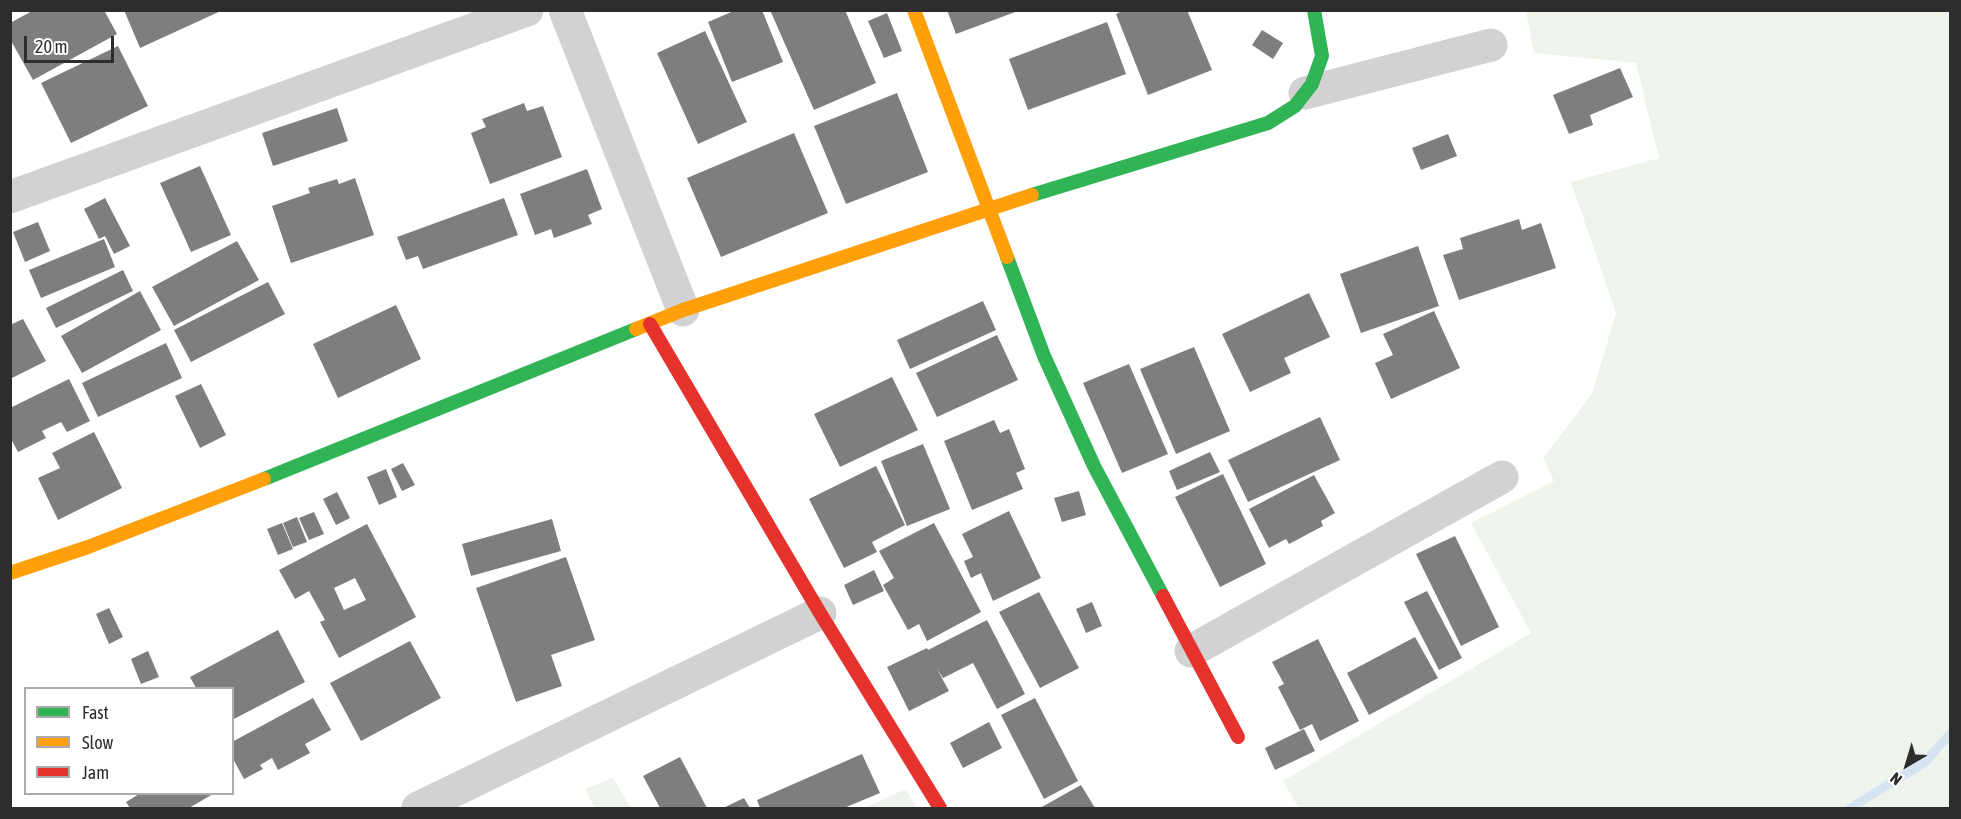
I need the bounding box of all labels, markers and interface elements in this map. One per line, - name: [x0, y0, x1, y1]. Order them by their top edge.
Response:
- scale bar: [27, 24, 117, 62]
- text: 20 m: [35, 36, 67, 57]
- legend: [24, 687, 234, 795]
- text: Fast: [82, 702, 109, 723]
- text: Slow: [82, 732, 113, 753]
- north arrow: [1877, 735, 1937, 795]
- text: Jam: [82, 762, 109, 783]
- text: N: [1887, 769, 1905, 789]

